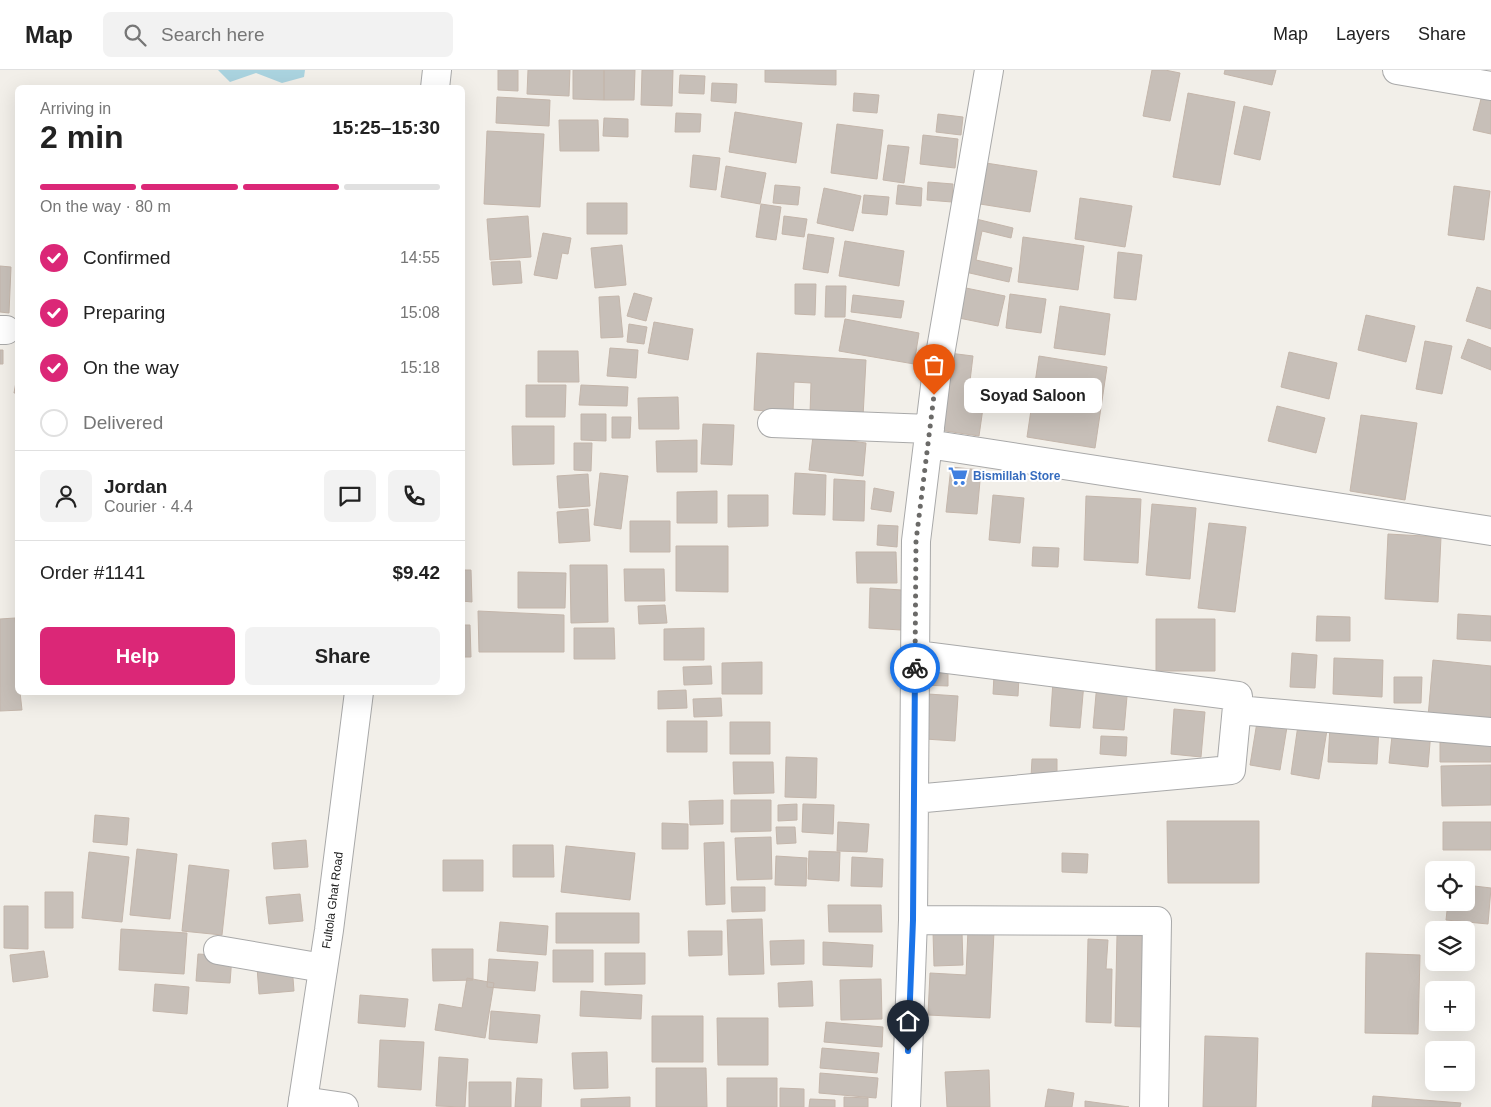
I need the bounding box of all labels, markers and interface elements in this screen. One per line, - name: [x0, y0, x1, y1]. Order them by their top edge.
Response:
- search box: [103, 12, 453, 57]
- text: Map: [25, 21, 73, 48]
- icon: search: [121, 21, 149, 49]
- text: Search here: [161, 24, 265, 45]
- text: Map: [1273, 24, 1308, 44]
- text: Layers: [1336, 24, 1390, 44]
- text: Share: [1418, 24, 1466, 44]
- text: Arriving in: [40, 100, 111, 117]
- text: 15:25–15:30: [332, 117, 440, 138]
- text: 2 min: [40, 119, 124, 155]
- text: On the way · 80 m: [40, 198, 171, 215]
- icon: check: [40, 244, 68, 272]
- text: Confirmed: [83, 247, 171, 268]
- text: 14:55: [400, 249, 440, 266]
- icon: check: [40, 299, 68, 327]
- text: Preparing: [83, 302, 165, 323]
- text: 15:08: [400, 304, 440, 321]
- pin: [913, 344, 955, 395]
- icon: bag: [920, 351, 948, 379]
- icon: check: [40, 354, 68, 382]
- text: On the way: [83, 357, 179, 378]
- text: 15:18: [400, 359, 440, 376]
- callout: Soyad Saloon: [964, 378, 1102, 412]
- text: Soyad Saloon: [980, 387, 1086, 404]
- text: Delivered: [83, 412, 163, 433]
- supermarket icon: Bismillah Store: [947, 465, 969, 487]
- place label: Bismillah Store: [973, 469, 1061, 483]
- button: person: [40, 470, 92, 522]
- button: chat: [324, 470, 376, 522]
- button: phone: [388, 470, 440, 522]
- text: Jordan: [104, 476, 167, 497]
- text: Courier · 4.4: [104, 498, 193, 515]
- text: Order #1141: [40, 562, 145, 583]
- text: $9.42: [392, 562, 440, 583]
- button: Help: [40, 627, 235, 685]
- button: Share: [245, 627, 440, 685]
- courier: [890, 643, 940, 693]
- icon: bike: [901, 654, 929, 682]
- street label: Fultola Ghat Road: [319, 851, 346, 950]
- map controls: [1425, 861, 1475, 1091]
- button: locate: [1425, 861, 1475, 911]
- button: layers: [1425, 921, 1475, 971]
- button: +: [1425, 981, 1475, 1031]
- pin: [887, 1000, 929, 1051]
- icon: home: [894, 1007, 922, 1035]
- button: −: [1425, 1041, 1475, 1091]

